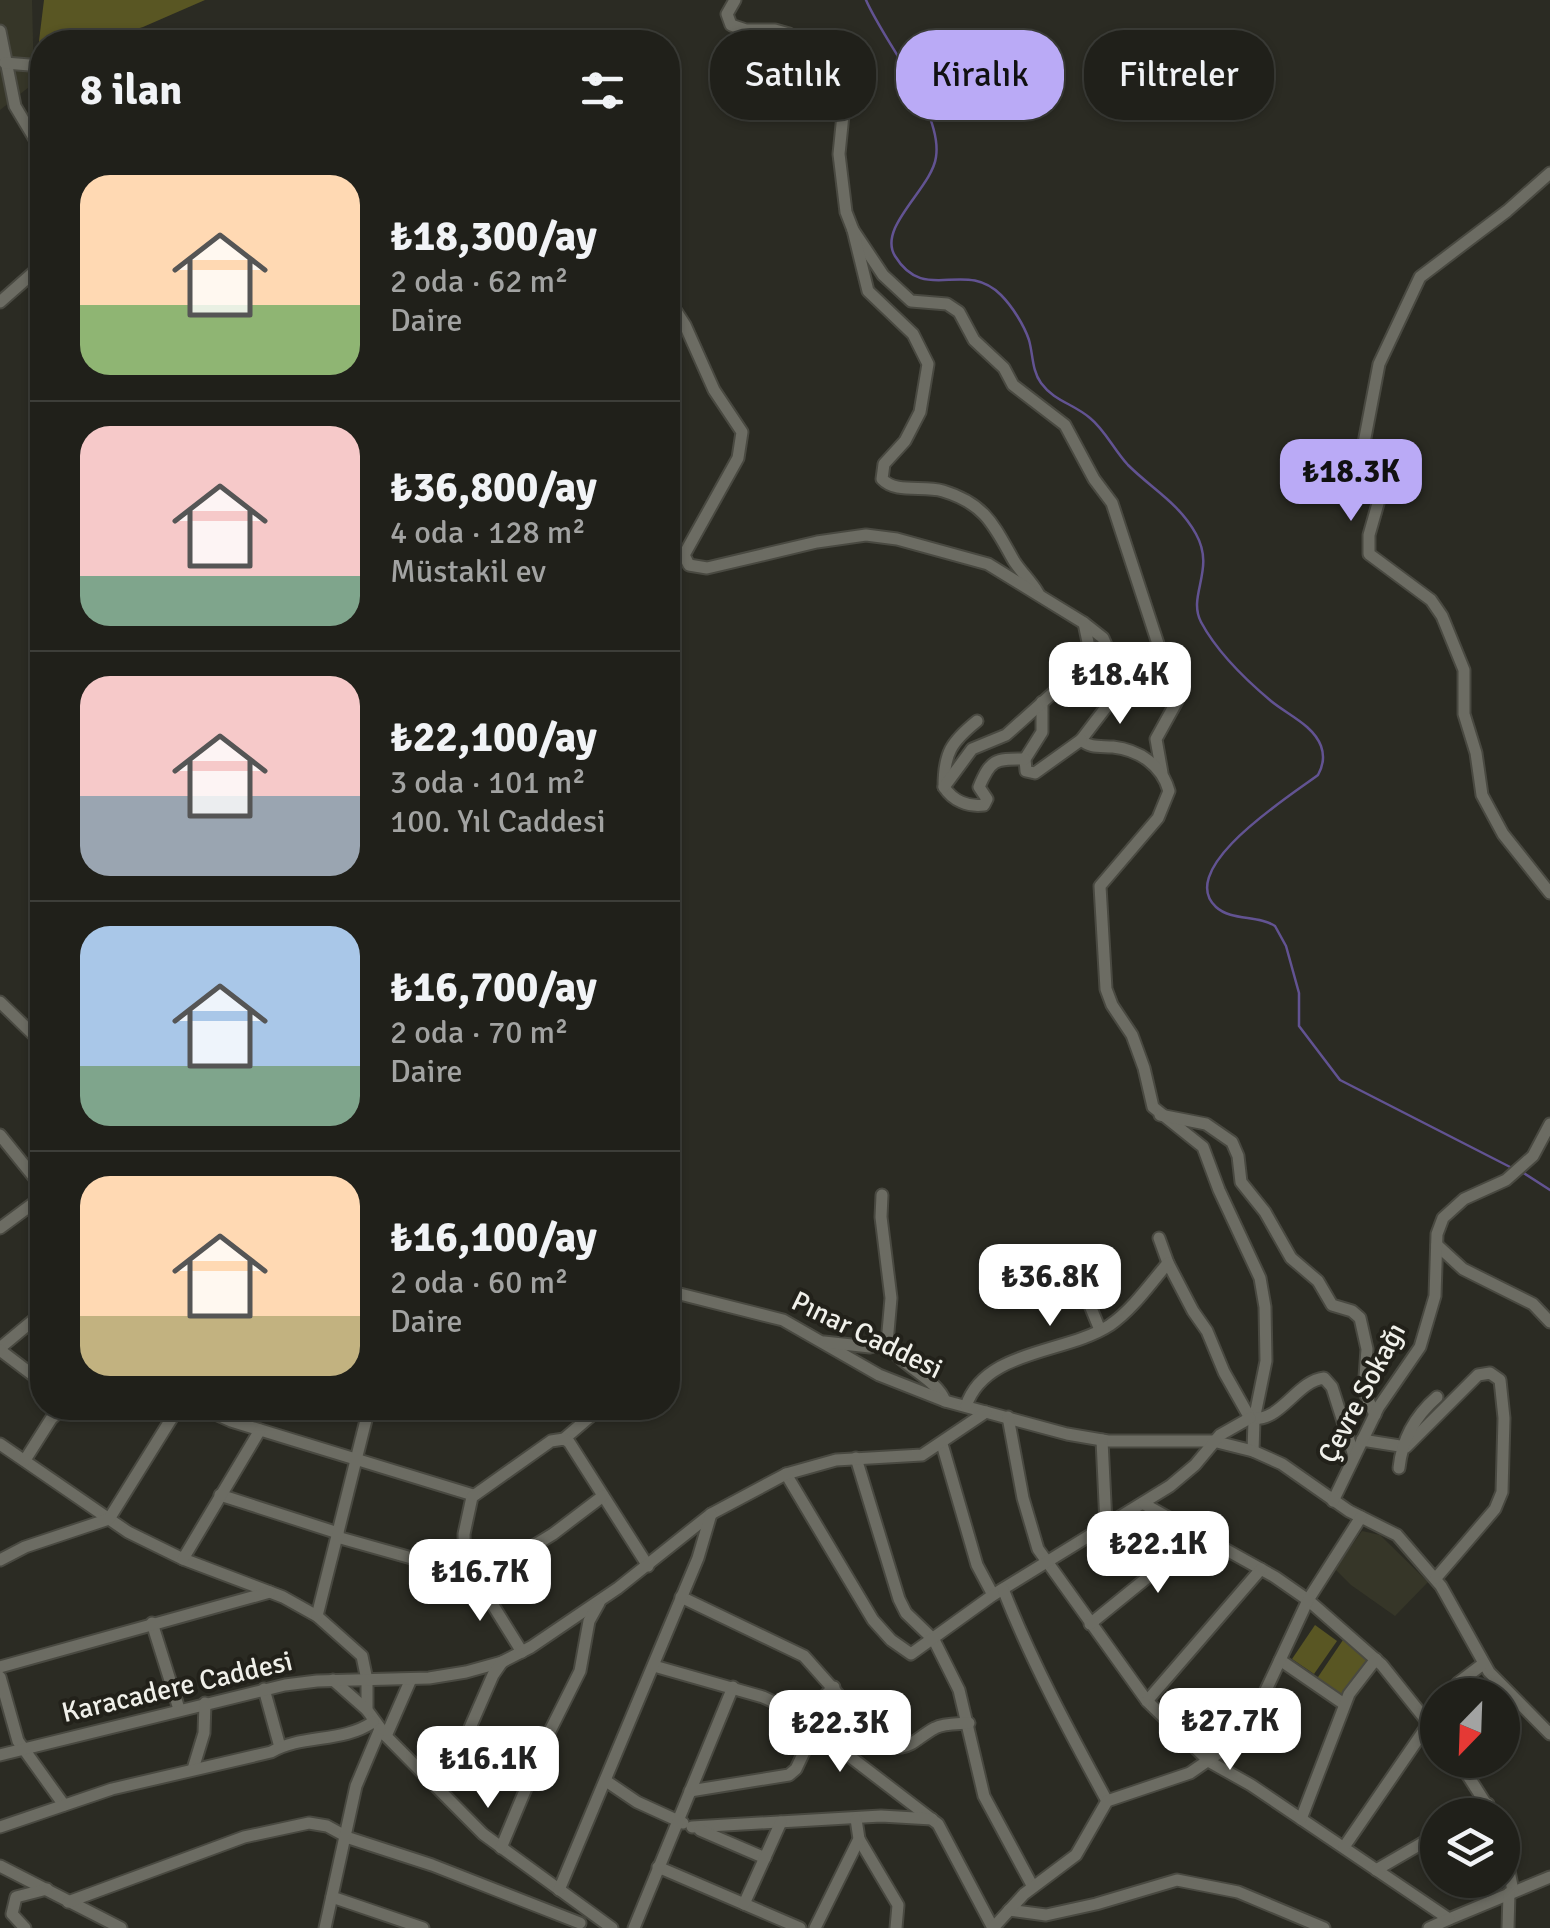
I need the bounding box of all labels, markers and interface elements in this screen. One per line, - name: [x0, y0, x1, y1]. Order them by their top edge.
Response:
- chip: Satılık: [710, 30, 876, 120]
- chip: Kiralık: [896, 30, 1064, 120]
- chip: Filtreler: [1084, 30, 1274, 120]
- icon: filters: [575, 63, 630, 118]
- text: 8 ilan: [80, 65, 182, 116]
- text: ₺18,300/ay: [390, 211, 597, 262]
- icon: home: [160, 215, 280, 335]
- text: 2 oda · 62 m²: [390, 262, 569, 301]
- text: Daire: [390, 301, 463, 340]
- pin: ₺18.3K: [1270, 439, 1432, 524]
- text: ₺18.3K: [1302, 452, 1400, 491]
- text: ₺36,800/ay: [390, 462, 597, 513]
- icon: home: [160, 466, 280, 586]
- text: 4 oda · 128 m²: [390, 513, 586, 552]
- text: Müstakil ev: [390, 552, 546, 591]
- pin: ₺18.4K: [1039, 642, 1201, 727]
- text: ₺18.4K: [1071, 655, 1169, 694]
- text: ₺22,100/ay: [390, 712, 597, 763]
- icon: home: [160, 716, 280, 836]
- text: 3 oda · 101 m²: [390, 763, 586, 802]
- text: 100. Yıl Caddesi: [390, 802, 606, 841]
- text: ₺16,700/ay: [390, 962, 597, 1013]
- icon: home: [160, 966, 280, 1086]
- text: 2 oda · 70 m²: [390, 1013, 569, 1052]
- text: Daire: [390, 1052, 463, 1091]
- text: ₺16,100/ay: [390, 1212, 597, 1263]
- icon: home: [160, 1216, 280, 1336]
- pin: ₺36.8K: [969, 1244, 1131, 1329]
- text: ₺36.8K: [1001, 1257, 1099, 1296]
- text: 2 oda · 60 m²: [390, 1263, 569, 1302]
- street label: Pınar Caddesi: [786, 1284, 948, 1386]
- text: Daire: [390, 1302, 463, 1341]
- street label: Çevre Sokağı: [1311, 1317, 1413, 1469]
- pin: ₺22.1K: [1077, 1511, 1239, 1596]
- text: ₺22.1K: [1109, 1524, 1207, 1563]
- pin: ₺16.7K: [399, 1539, 561, 1624]
- text: ₺16.7K: [431, 1552, 529, 1591]
- street label: Karacadere Caddesi: [58, 1644, 296, 1730]
- north arrow: [1420, 1678, 1520, 1778]
- map controls: [1420, 1678, 1520, 1898]
- pin: ₺27.7K: [1149, 1688, 1311, 1773]
- pin: ₺22.3K: [759, 1690, 921, 1775]
- text: ₺27.7K: [1181, 1701, 1279, 1740]
- text: ₺22.3K: [791, 1703, 889, 1742]
- pin: ₺16.1K: [407, 1726, 569, 1811]
- text: ₺16.1K: [439, 1739, 537, 1778]
- button: layers: [1420, 1798, 1520, 1898]

